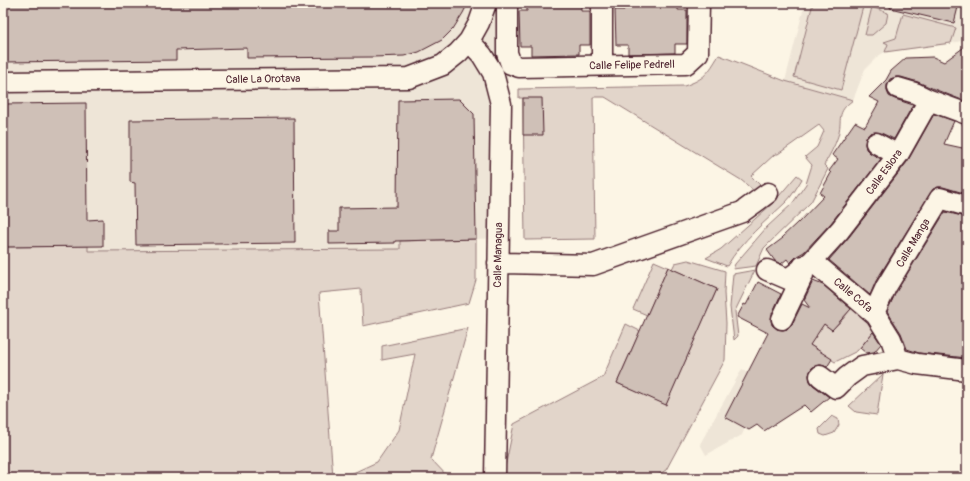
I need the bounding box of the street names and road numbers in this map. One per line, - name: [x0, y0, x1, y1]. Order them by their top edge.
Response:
- street label: Calle Felipe Pedrell: [589, 58, 675, 72]
- street label: Calle La Orotava: [225, 72, 301, 86]
- street label: Calle Eslora: [863, 147, 905, 197]
- street label: Calle Manga: [893, 216, 933, 270]
- street label: Calle Managua: [491, 222, 505, 288]
- street label: Calle Cofa: [831, 275, 875, 315]

